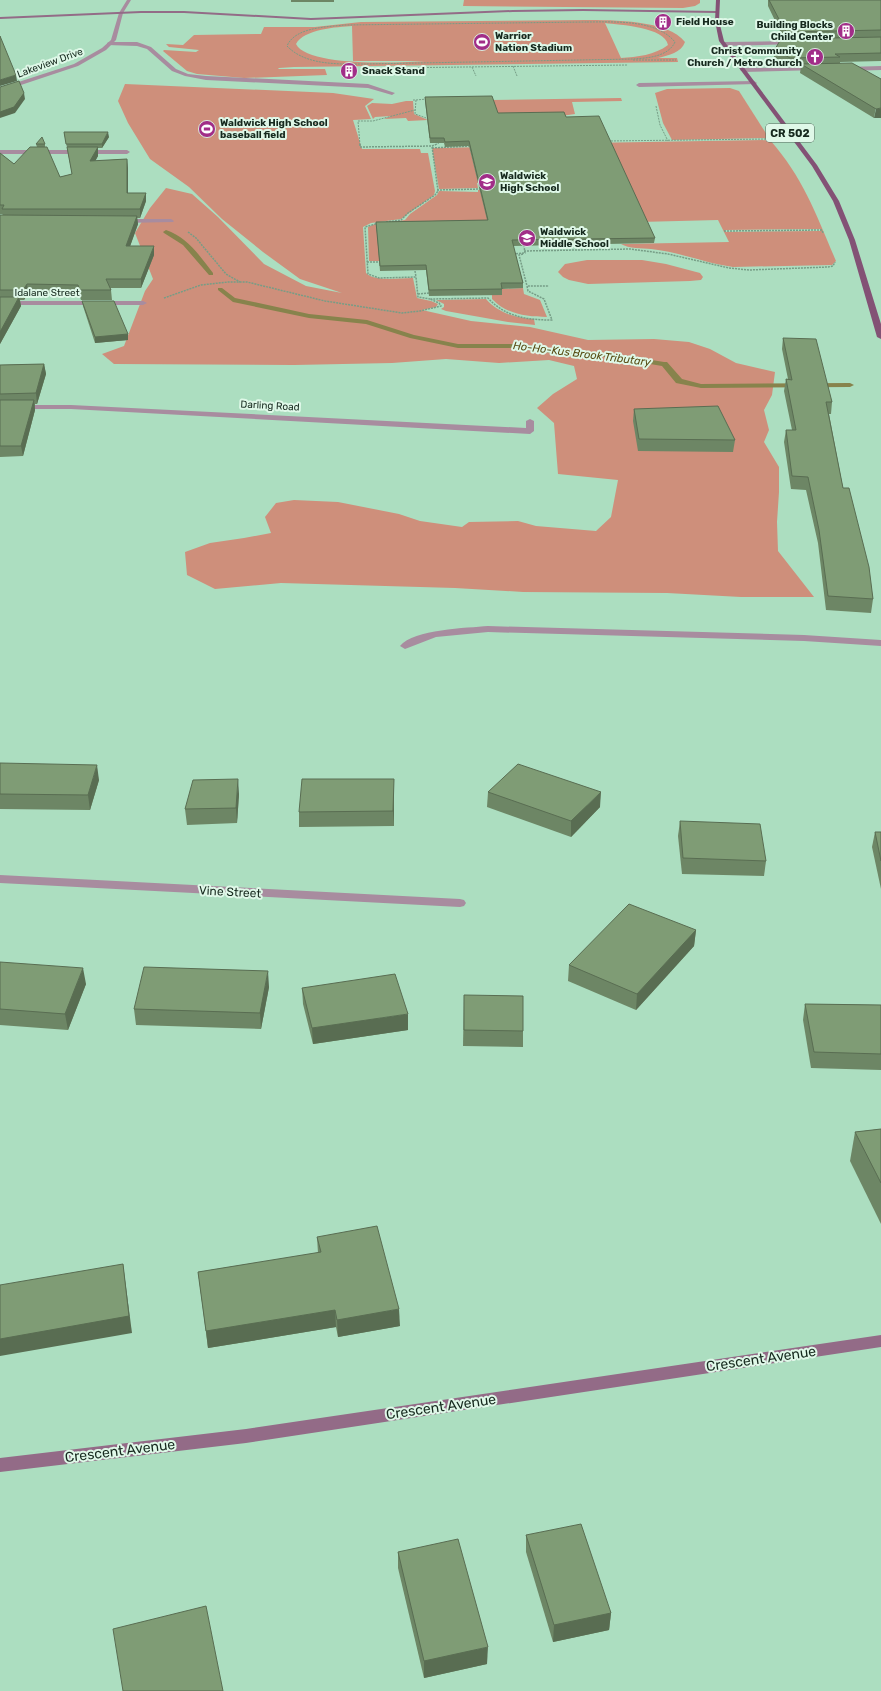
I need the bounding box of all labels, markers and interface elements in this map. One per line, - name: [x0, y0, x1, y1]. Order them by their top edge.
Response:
- building icon: Field House: [653, 12, 673, 32]
- place label: Field House: [676, 16, 734, 28]
- place label: Building Blocks Child Center: [757, 19, 833, 43]
- building icon: Building Blocks Child Center: [836, 21, 856, 41]
- place label: Warrior Nation Stadium: [495, 30, 572, 54]
- sports icon: Warrior Nation Stadium: [472, 32, 492, 52]
- street label: Lakeview Drive: [15, 45, 85, 80]
- place label: Christ Community Church / Metro Church: [687, 45, 802, 69]
- church icon: Christ Community Church / Metro Church: [805, 47, 825, 67]
- building icon: Snack Stand: [339, 61, 359, 81]
- place label: Snack Stand: [362, 65, 425, 77]
- place label: Waldwick High School baseball field: [220, 117, 328, 141]
- sports icon: Waldwick High School baseball field: [197, 119, 217, 139]
- road number: CR 502: [766, 124, 814, 142]
- place label: Waldwick High School: [500, 170, 560, 194]
- school or university icon: Waldwick High School: [477, 172, 497, 192]
- place label: Waldwick Middle School: [540, 226, 609, 250]
- school or university icon: Waldwick Middle School: [517, 228, 537, 248]
- street label: Idalane Street: [14, 287, 80, 299]
- water label: Ho-Ho-Kus Brook Tributary: [512, 339, 653, 369]
- street label: Darling Road: [240, 398, 300, 414]
- street label: Vine Street: [198, 883, 262, 901]
- street label: Crescent Avenue: [705, 1343, 817, 1375]
- street label: Crescent Avenue: [385, 1391, 497, 1423]
- street label: Crescent Avenue: [64, 1436, 176, 1466]

